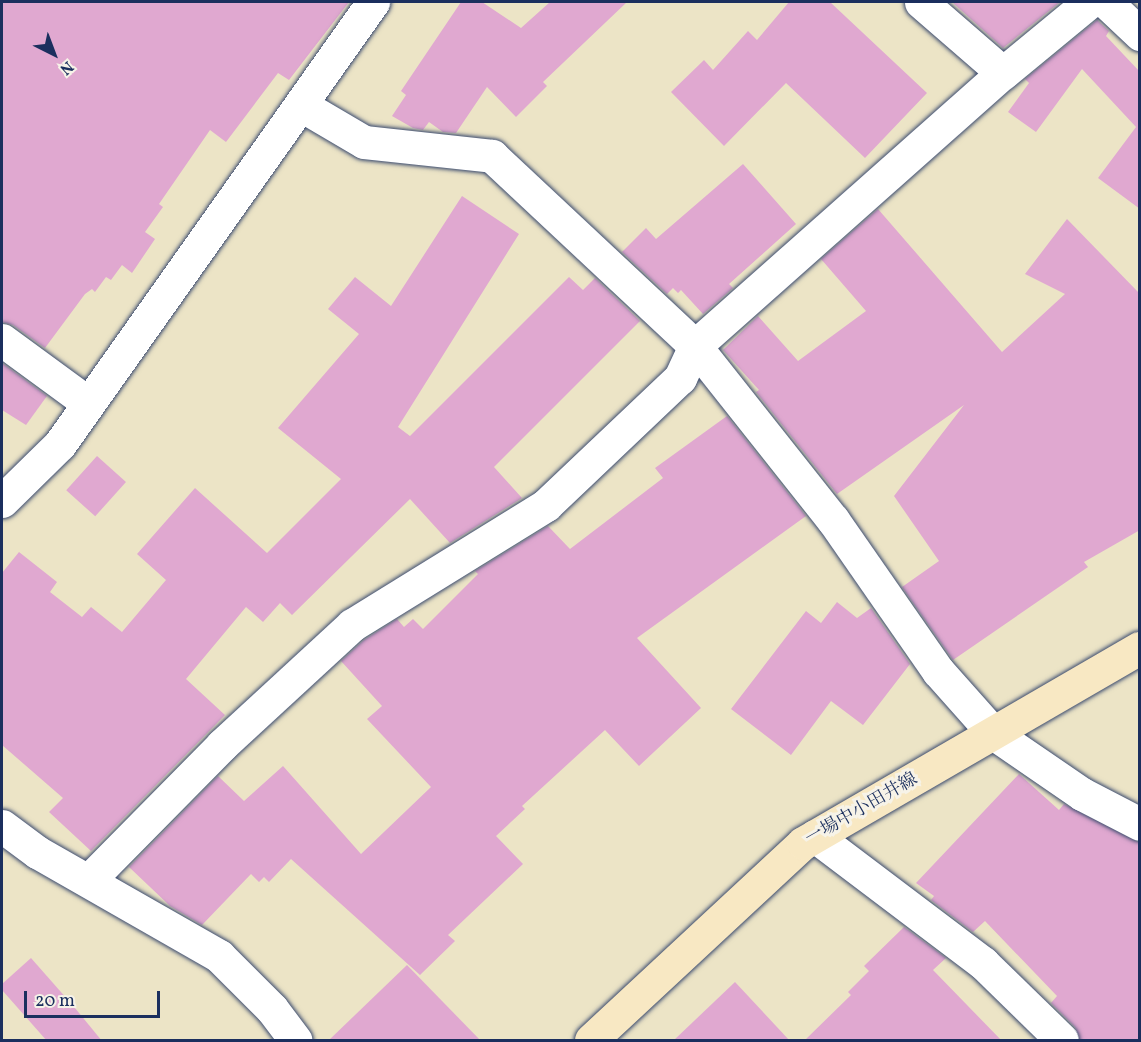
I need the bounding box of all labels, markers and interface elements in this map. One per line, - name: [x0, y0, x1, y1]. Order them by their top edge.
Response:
- north arrow: [24, 24, 84, 84]
- text: N: [54, 55, 78, 79]
- street label: 一場中小田井線: [802, 769, 922, 851]
- scale bar: [27, 979, 164, 1017]
- text: 20 m: [35, 989, 75, 1014]

